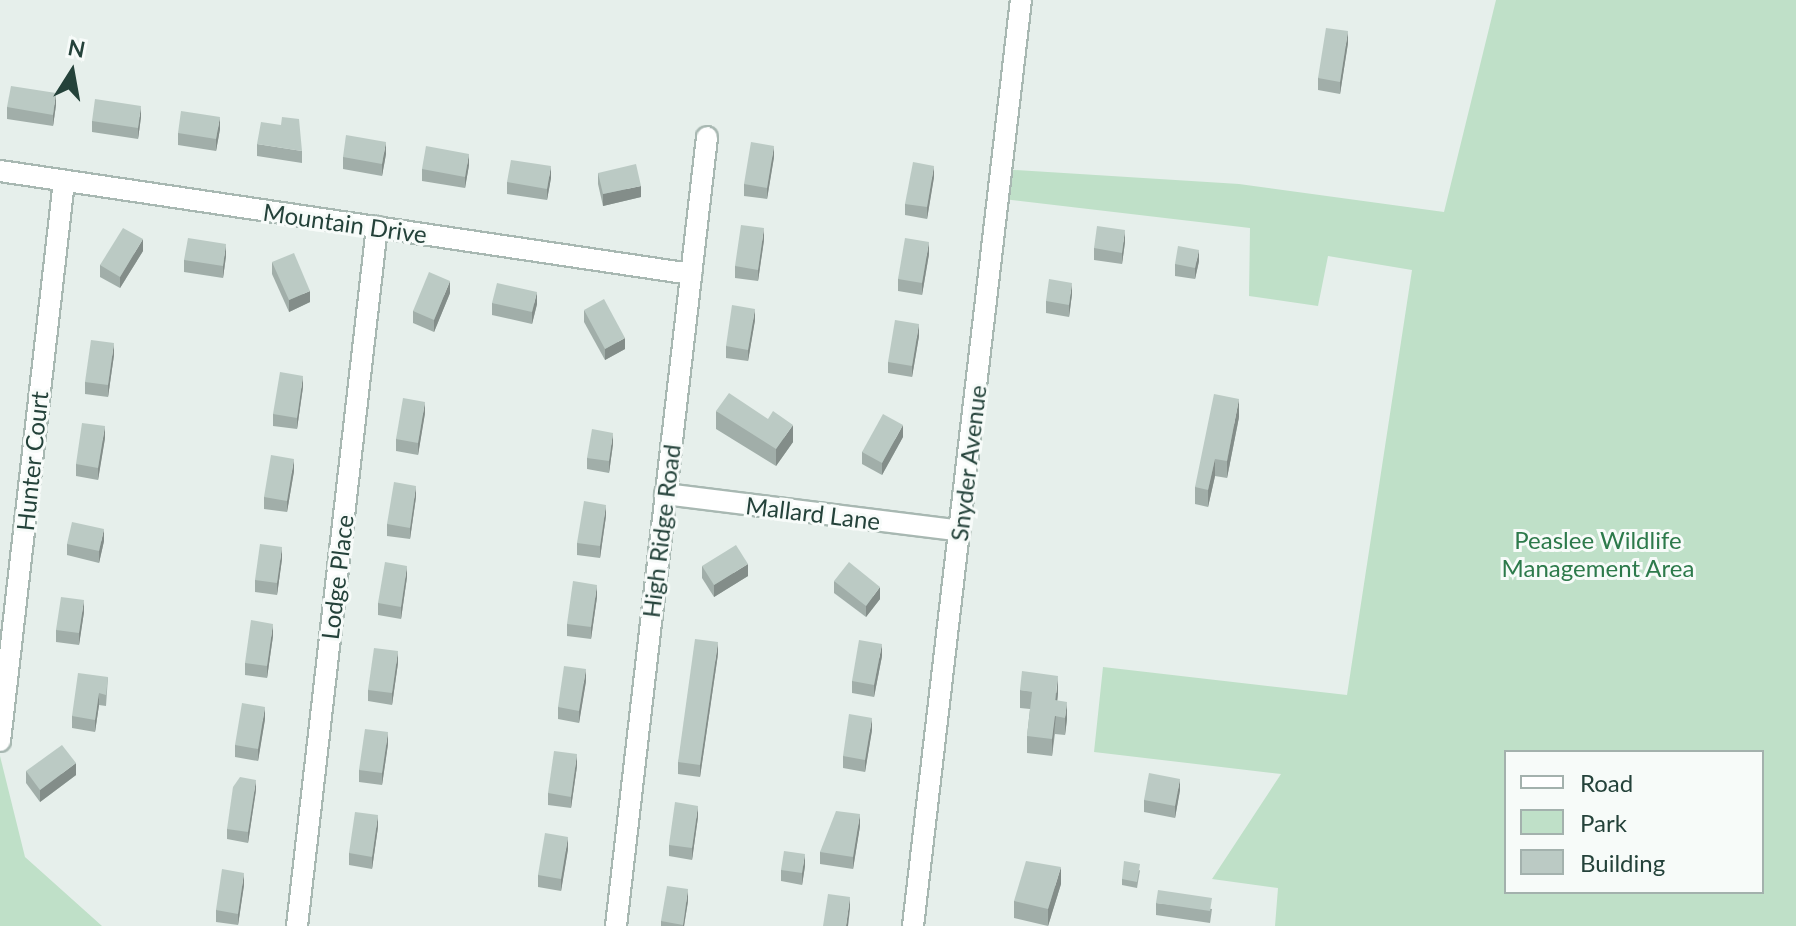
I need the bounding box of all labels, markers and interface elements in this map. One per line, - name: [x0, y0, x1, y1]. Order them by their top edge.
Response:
- north arrow: [32, 32, 112, 112]
- text: N: [66, 33, 88, 63]
- street label: Mountain Drive: [261, 197, 429, 249]
- street label: Snyder Avenue: [944, 383, 992, 543]
- street label: Hunter Court: [10, 389, 54, 533]
- street label: High Ridge Road: [636, 443, 686, 619]
- street label: Mallard Lane: [744, 490, 882, 536]
- street label: Lodge Place: [315, 513, 359, 641]
- park label: Peaslee Wildlife Management Area: [1501, 526, 1695, 582]
- legend: [1504, 750, 1764, 894]
- text: Road: [1580, 768, 1633, 797]
- text: Park: [1580, 808, 1627, 837]
- text: Building: [1580, 848, 1665, 877]

